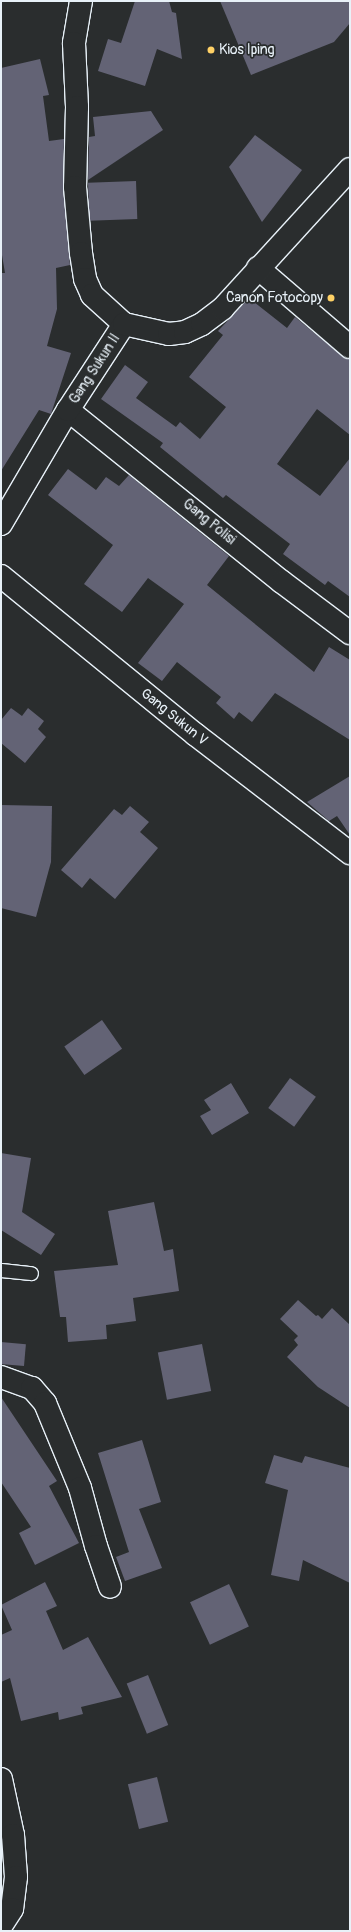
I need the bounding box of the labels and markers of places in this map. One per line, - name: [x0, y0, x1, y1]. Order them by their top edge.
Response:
- place label: Kios Iping: [219, 42, 275, 58]
- marker: Kios Iping: [206, 45, 216, 55]
- place label: Canon Fotocopy: [226, 290, 323, 306]
- marker: Canon Fotocopy: [326, 293, 336, 303]

